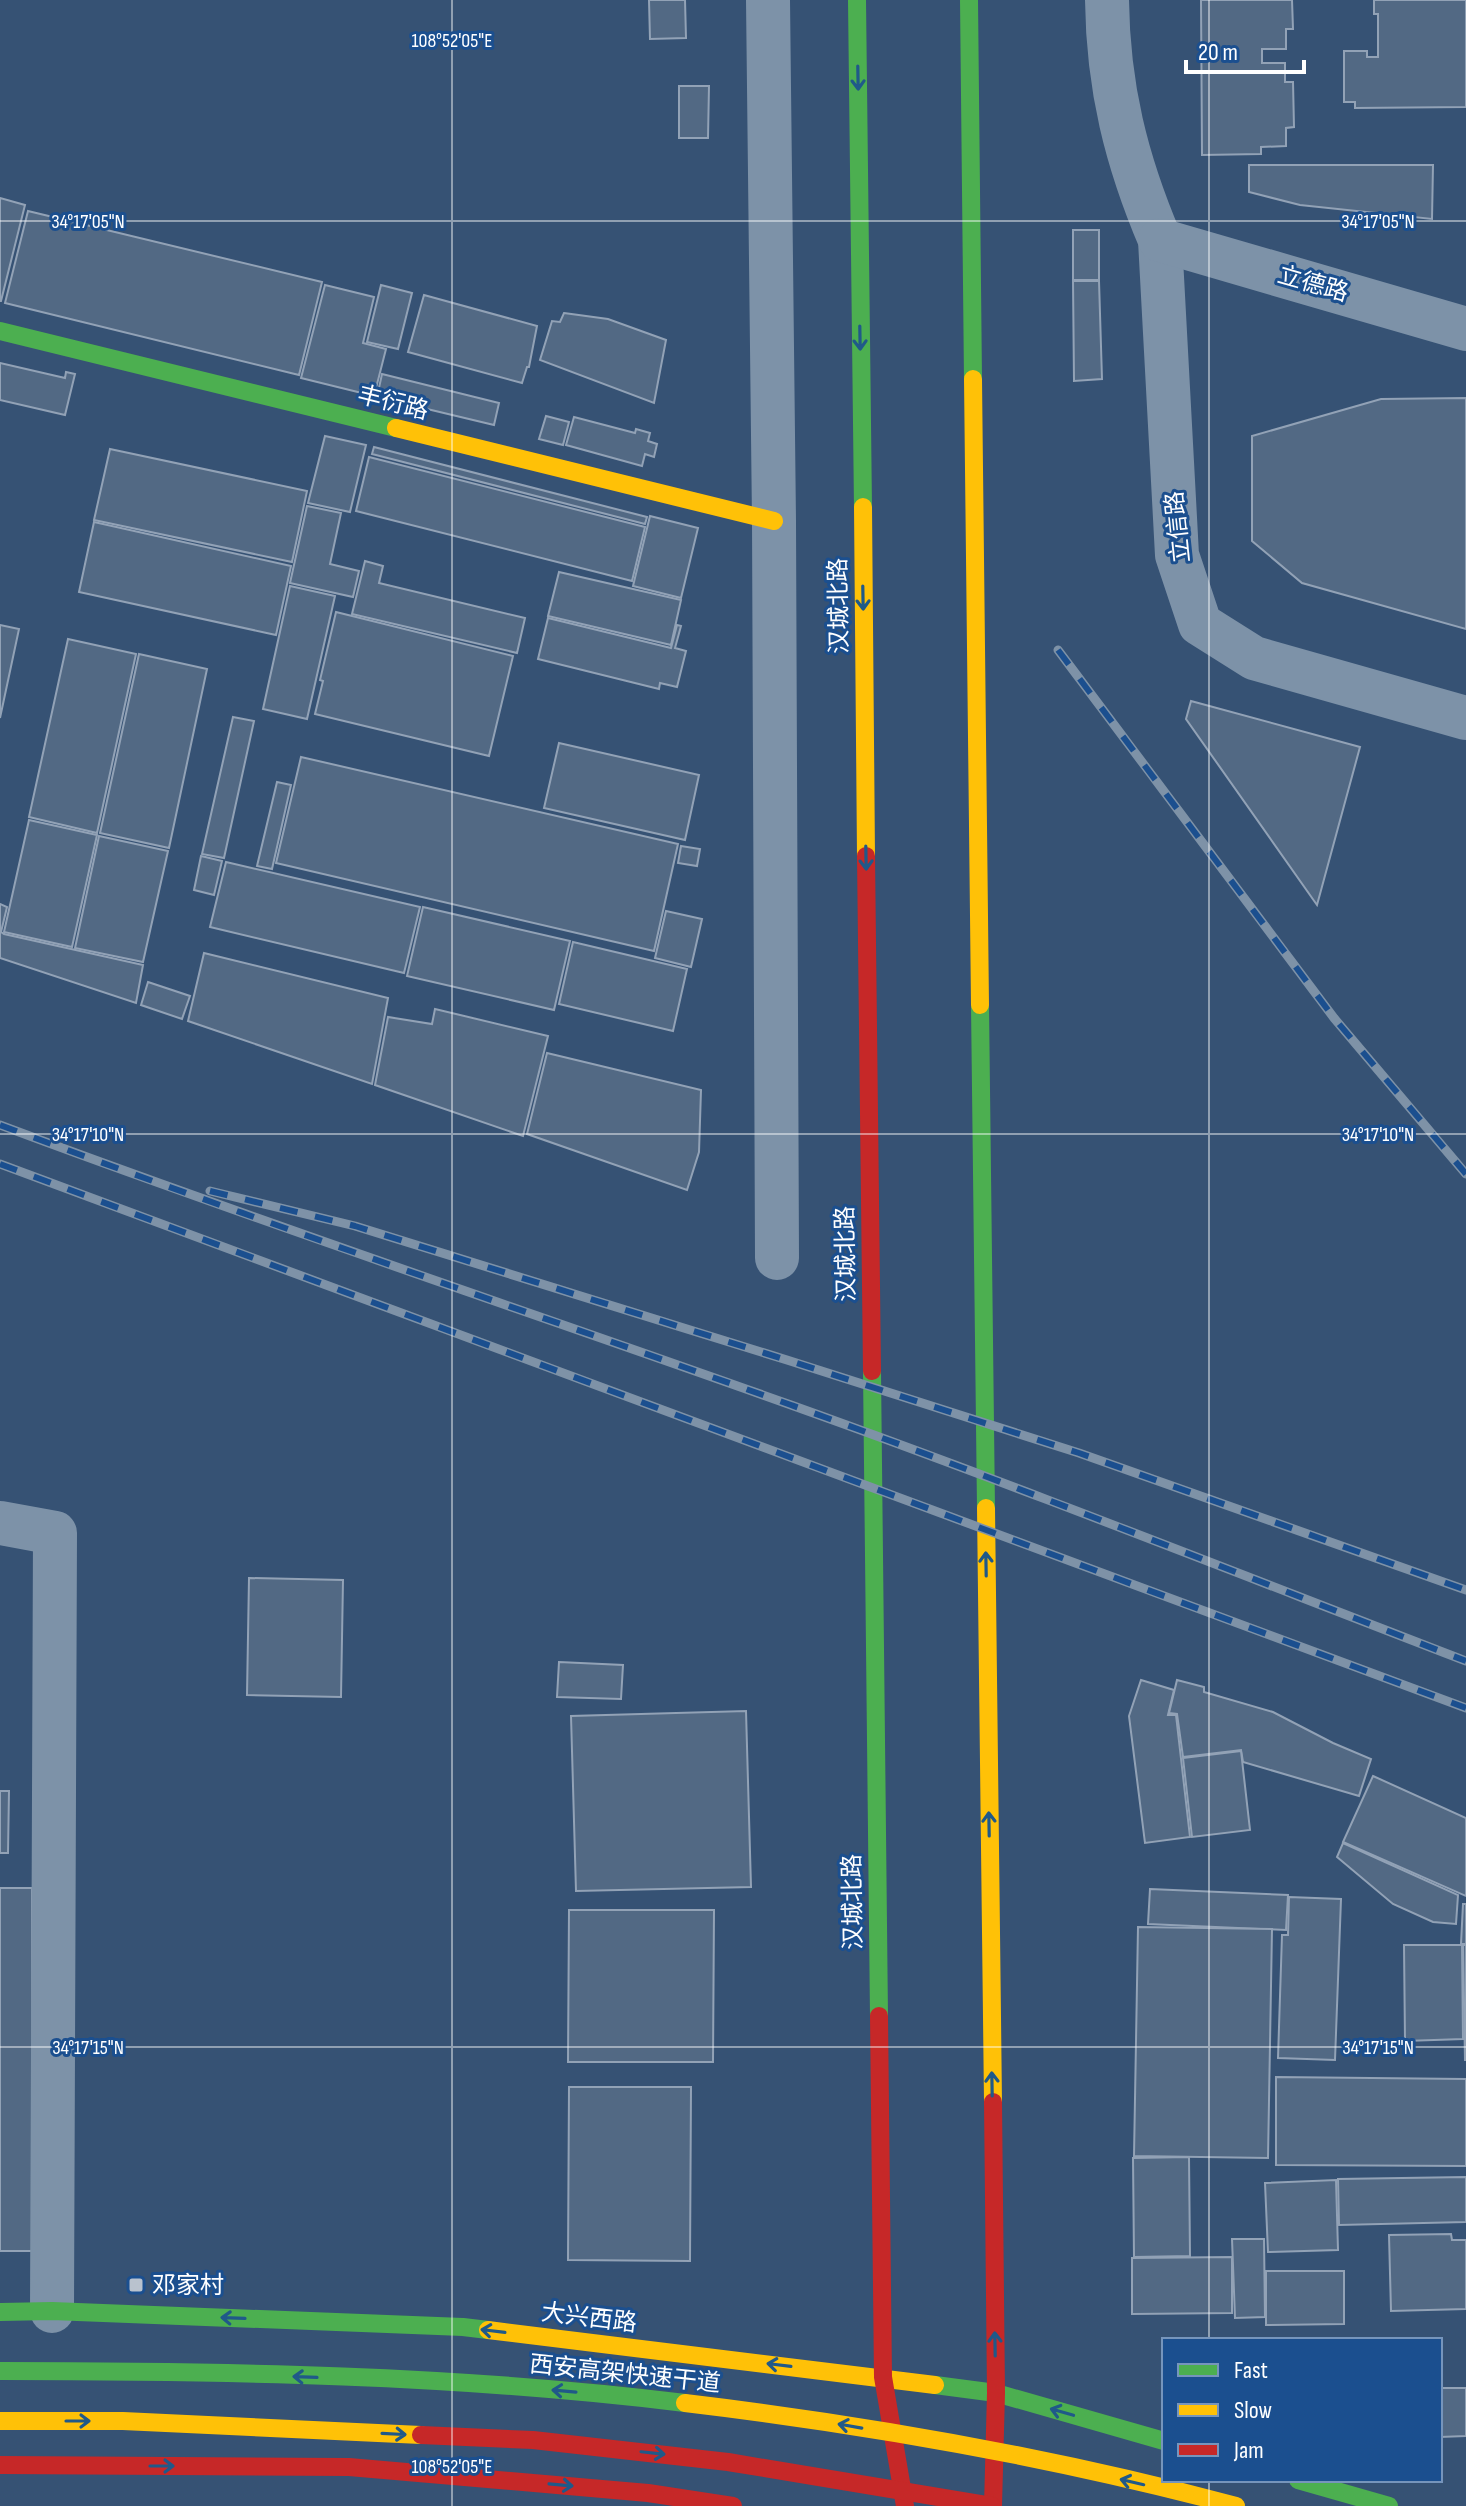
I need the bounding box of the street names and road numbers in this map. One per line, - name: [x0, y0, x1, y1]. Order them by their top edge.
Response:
- street label: 立德路: [1274, 260, 1352, 308]
- street label: 丰衍路: [355, 380, 431, 426]
- street label: 立信路: [1160, 490, 1196, 564]
- street label: 汉城北路: [824, 558, 854, 654]
- street label: 汉城北路: [831, 1206, 861, 1302]
- street label: 汉城北路: [838, 1854, 868, 1950]
- street label: 大兴西路: [540, 2298, 638, 2338]
- street label: 西安高架快速干道: [528, 2350, 722, 2398]

